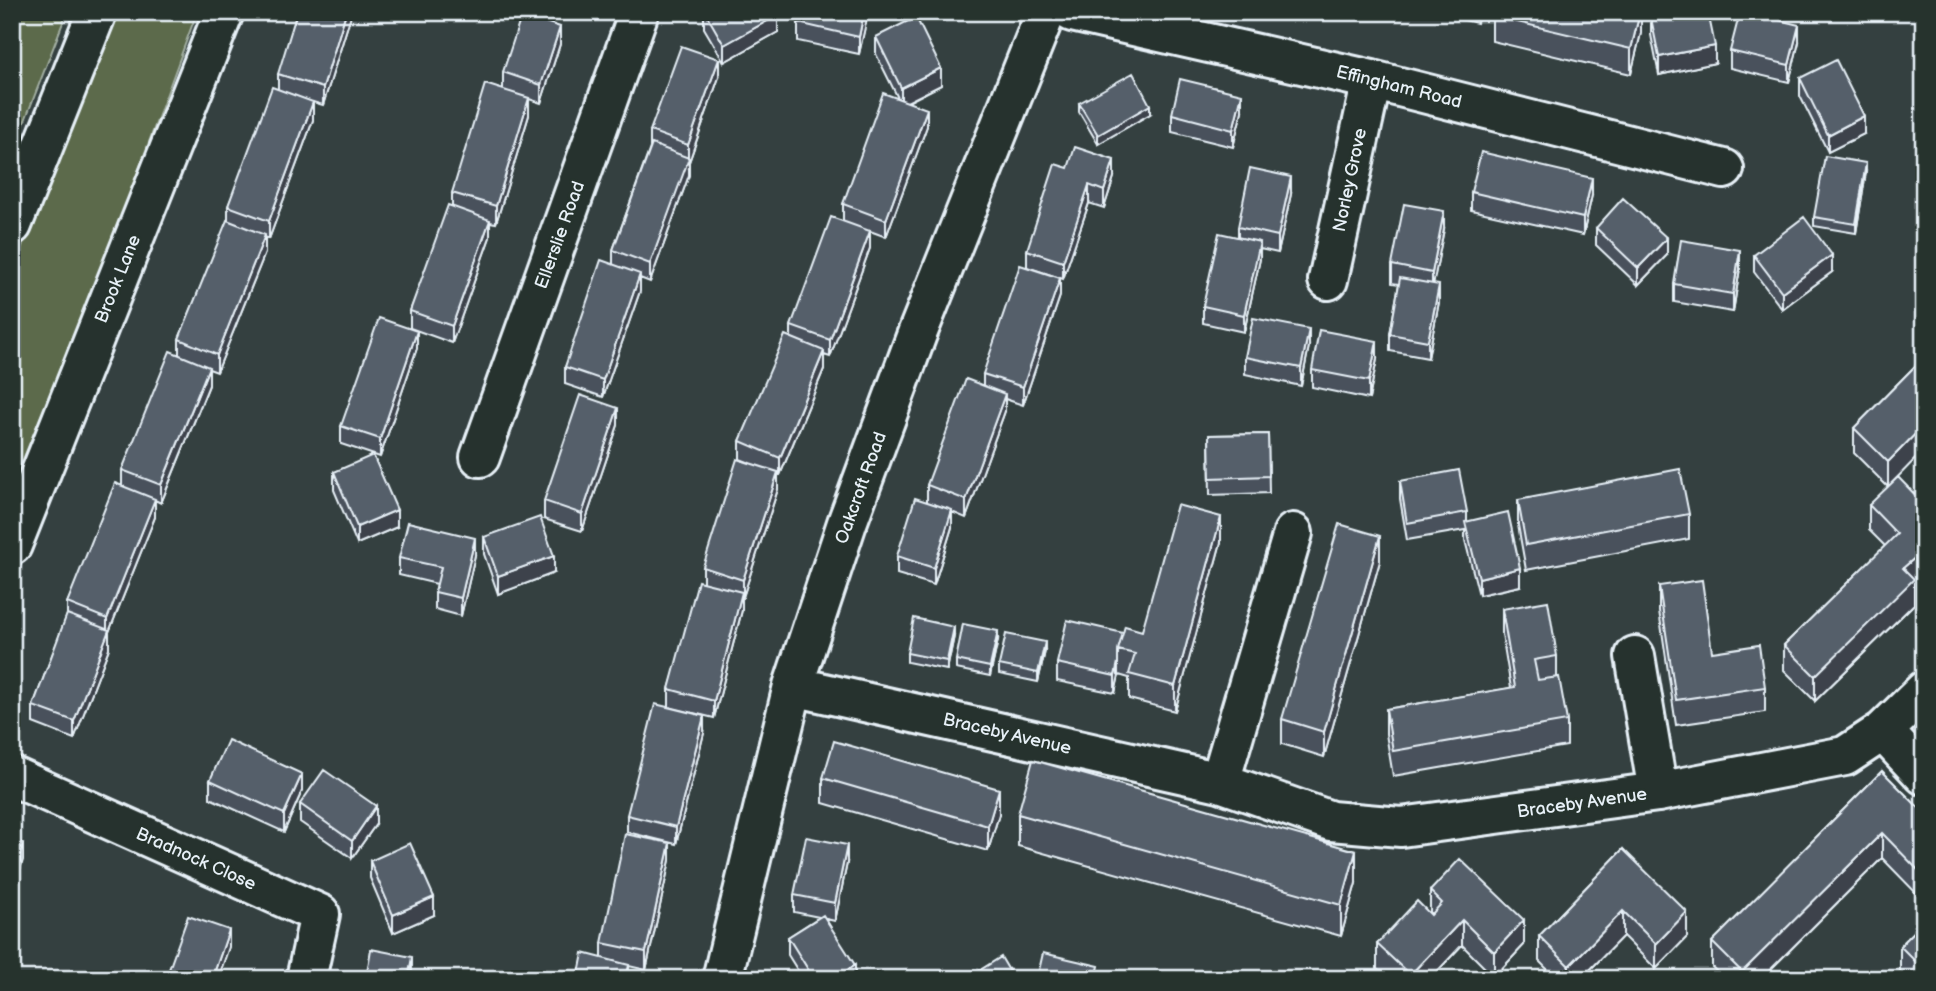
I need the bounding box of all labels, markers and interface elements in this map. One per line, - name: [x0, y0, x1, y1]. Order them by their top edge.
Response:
- street label: Effingham Road: [1334, 61, 1464, 113]
- street label: Norley Grove: [1329, 126, 1371, 234]
- street label: Ellerslie Road: [531, 178, 589, 292]
- street label: Brook Lane: [91, 231, 145, 326]
- street label: Oakcroft Road: [831, 429, 891, 547]
- street label: Braceby Avenue: [941, 709, 1074, 759]
- street label: Braceby Avenue: [1516, 783, 1649, 823]
- street label: Bradnock Close: [133, 823, 260, 895]

